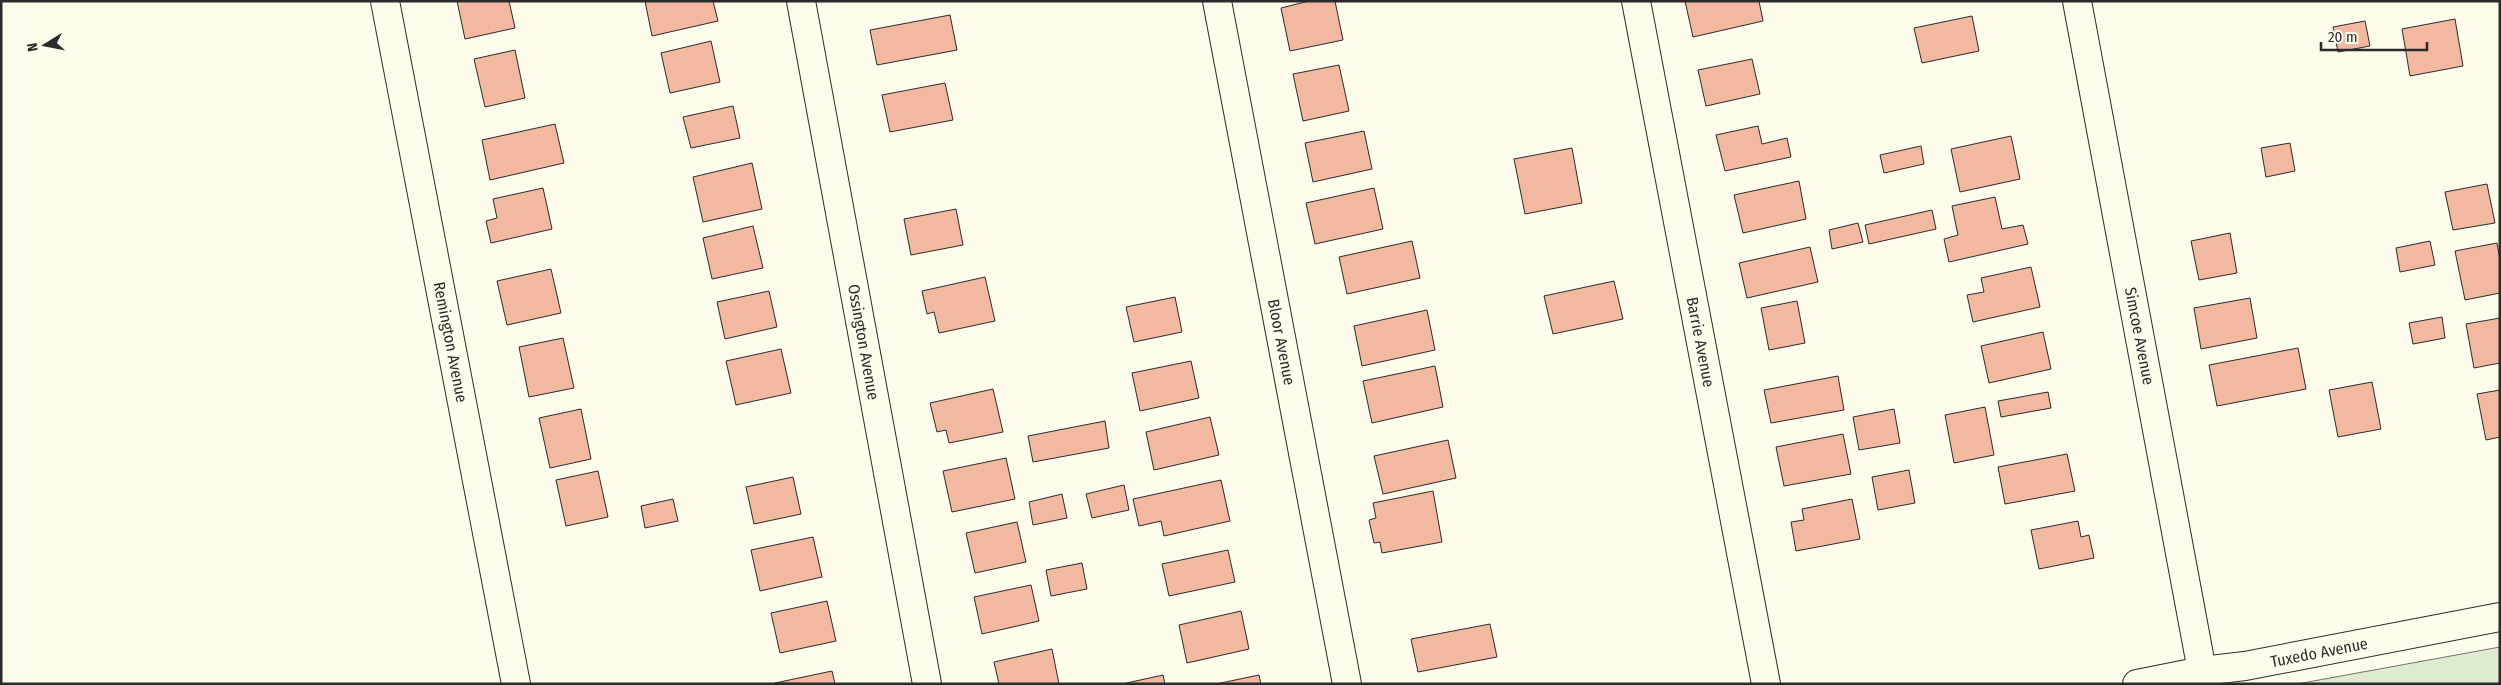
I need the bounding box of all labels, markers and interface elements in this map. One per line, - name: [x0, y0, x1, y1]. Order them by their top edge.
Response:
- north arrow: [20, 20, 70, 70]
- scale bar: [2321, 20, 2427, 52]
- text: 20 m: [2328, 28, 2358, 46]
- text: N: [24, 42, 42, 53]
- street label: Remington Avenue: [430, 280, 472, 404]
- street label: Ossington Avenue: [844, 283, 883, 402]
- street label: Simcoe Avenue: [2121, 286, 2158, 387]
- street label: Barrie Avenue: [1682, 295, 1719, 389]
- street label: Bloor Avenue: [1264, 298, 1299, 387]
- street label: Tuxedo Avenue: [2269, 634, 2369, 671]

